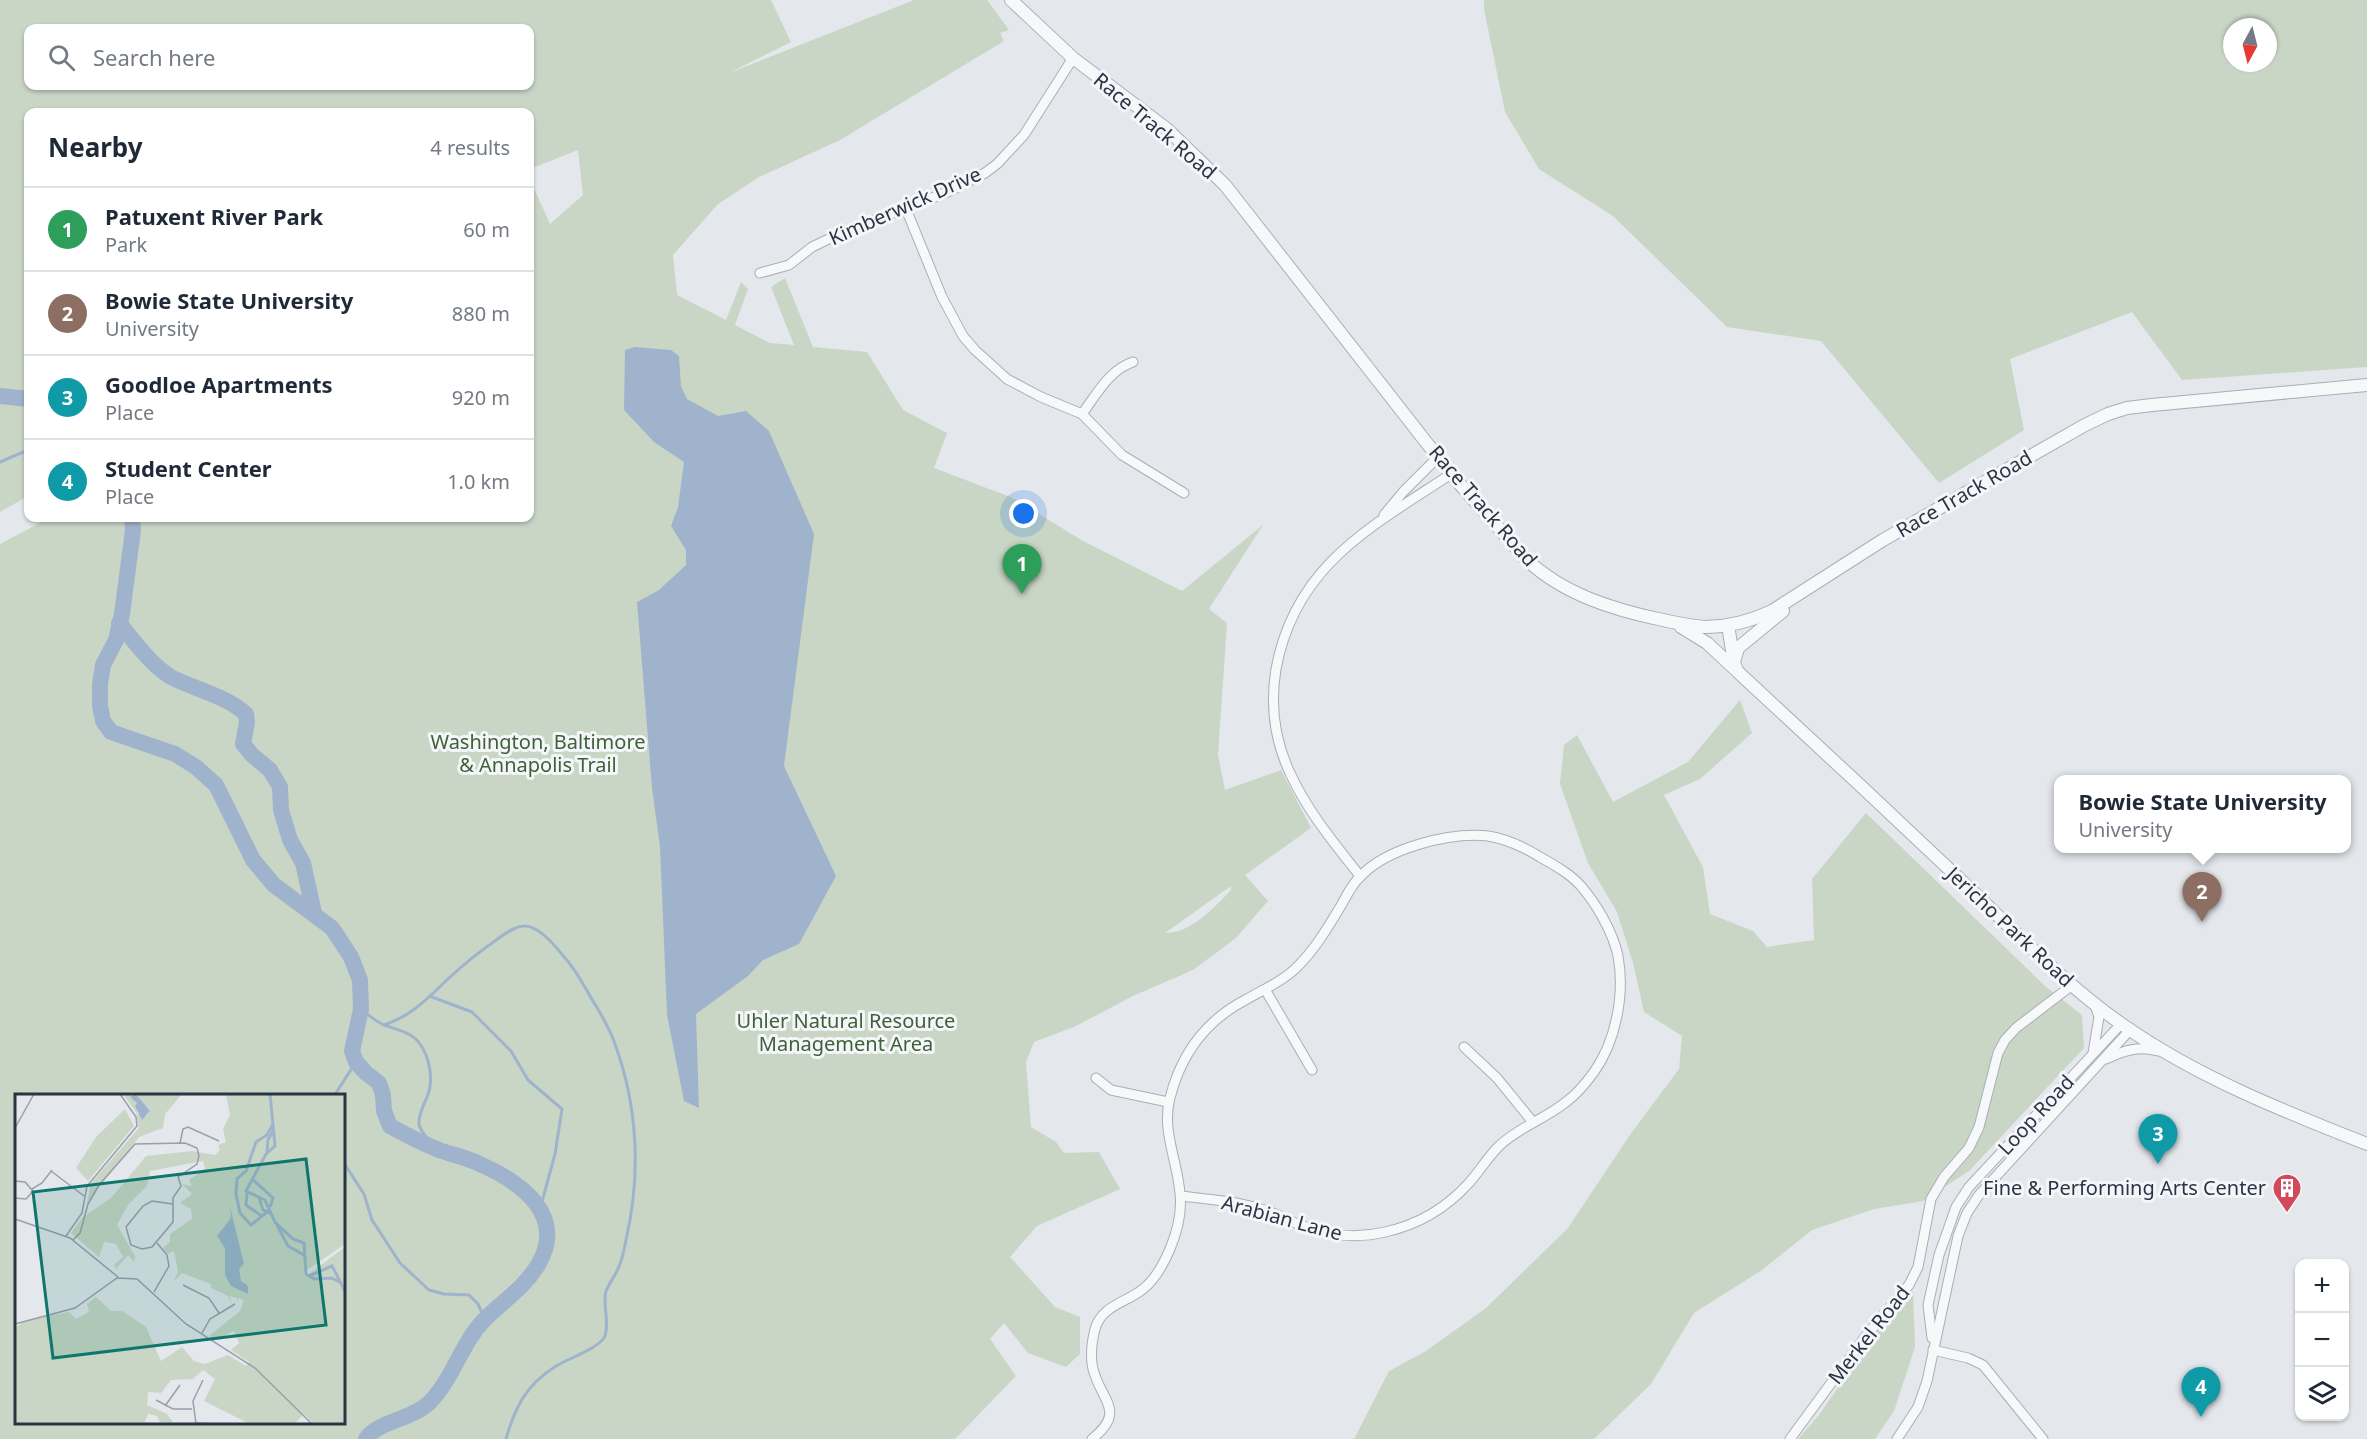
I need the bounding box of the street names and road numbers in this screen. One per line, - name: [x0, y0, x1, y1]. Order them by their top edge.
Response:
- street label: Race Track Road: [1088, 66, 1222, 185]
- street label: Kimberwick Drive: [824, 160, 985, 251]
- street label: Race Track Road: [1423, 439, 1544, 572]
- street label: Race Track Road: [1891, 444, 2037, 543]
- street label: Jericho Park Road: [1939, 859, 2080, 993]
- street label: Loop Road: [1992, 1069, 2080, 1161]
- street label: Arabian Lane: [1219, 1189, 1345, 1247]
- street label: Merkel Road: [1822, 1280, 1916, 1390]

